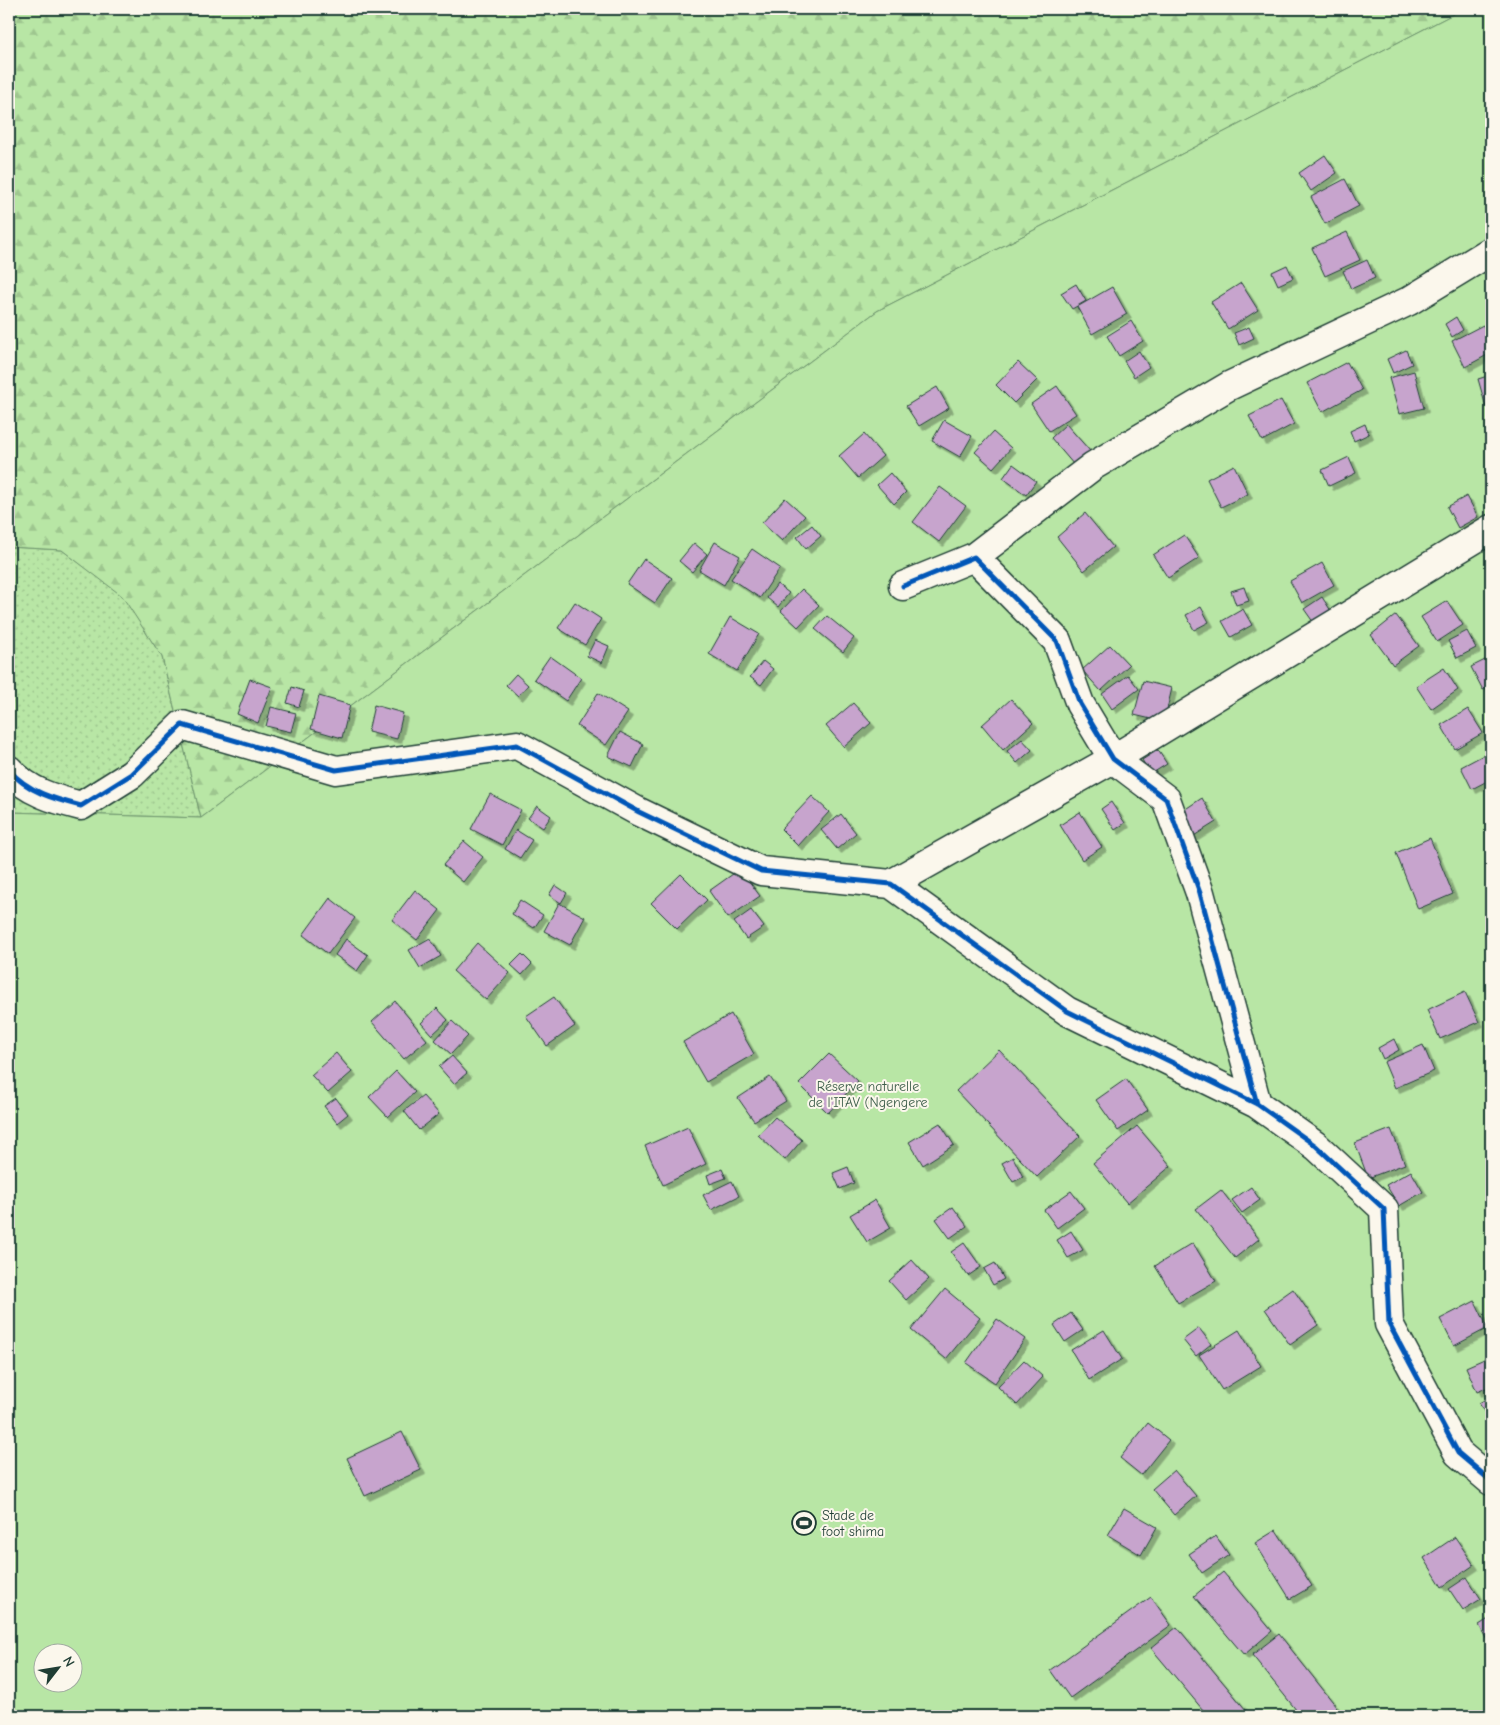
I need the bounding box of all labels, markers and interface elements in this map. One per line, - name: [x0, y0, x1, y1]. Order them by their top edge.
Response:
- park label: Réserve naturelle de l'ITAV (Ngengere: [808, 1078, 928, 1111]
- place label: Stade de foot shima: [821, 1507, 884, 1540]
- sports icon: Stade de foot shima: [791, 1510, 817, 1536]
- north arrow: [32, 1642, 82, 1692]
- text: N: [59, 1653, 78, 1670]

